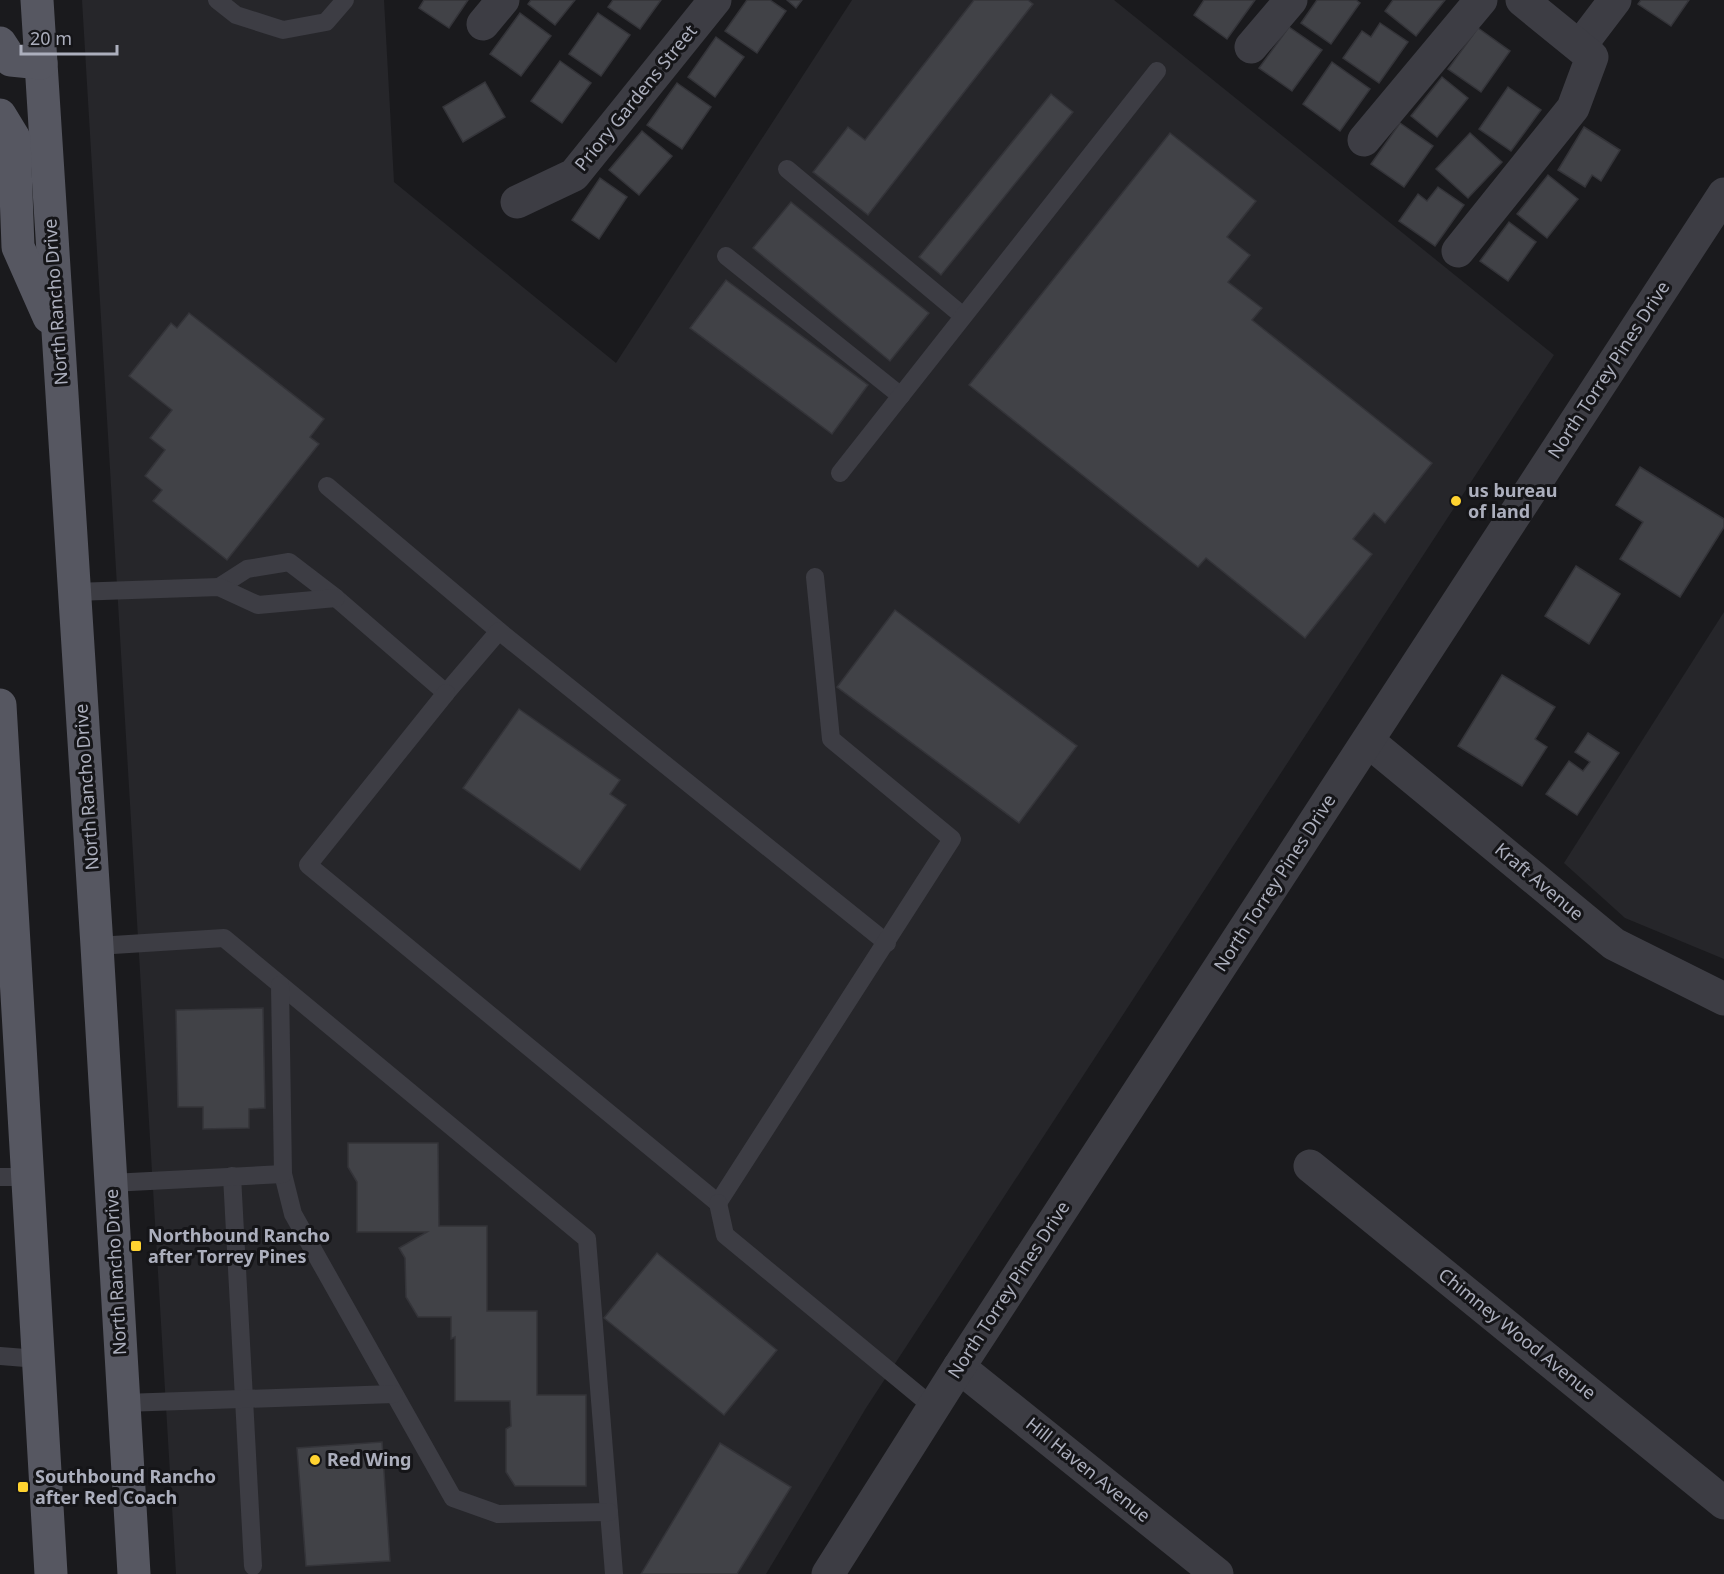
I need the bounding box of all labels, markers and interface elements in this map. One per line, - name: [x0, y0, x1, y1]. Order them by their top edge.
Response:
- scale bar: [21, 18, 117, 56]
- street label: Priory Gardens Street: [569, 19, 702, 175]
- text: 20 m: [30, 26, 72, 50]
- street label: North Rancho Drive: [37, 218, 73, 386]
- street label: North Torrey Pines Drive: [1542, 276, 1675, 463]
- place label: us bureau of land: [1468, 478, 1557, 523]
- marker: us bureau of land: [1449, 494, 1463, 508]
- street label: North Rancho Drive: [68, 703, 104, 871]
- street label: North Torrey Pines Drive: [1208, 789, 1341, 976]
- street label: Kraft Avenue: [1490, 837, 1589, 925]
- street label: North Rancho Drive: [99, 1188, 131, 1356]
- street label: North Torrey Pines Drive: [942, 1196, 1075, 1383]
- place label: Northbound Rancho after Torrey Pines: [148, 1223, 330, 1268]
- marker: Northbound Rancho after Torrey Pines: [129, 1239, 143, 1253]
- street label: Chimney Wood Avenue: [1434, 1262, 1601, 1404]
- street label: Hill Haven Avenue: [1021, 1412, 1156, 1527]
- place label: Red Wing: [327, 1447, 411, 1471]
- marker: Red Wing: [308, 1453, 322, 1467]
- place label: Southbound Rancho after Red Coach: [35, 1464, 216, 1509]
- marker: Southbound Rancho after Red Coach: [16, 1480, 30, 1494]

